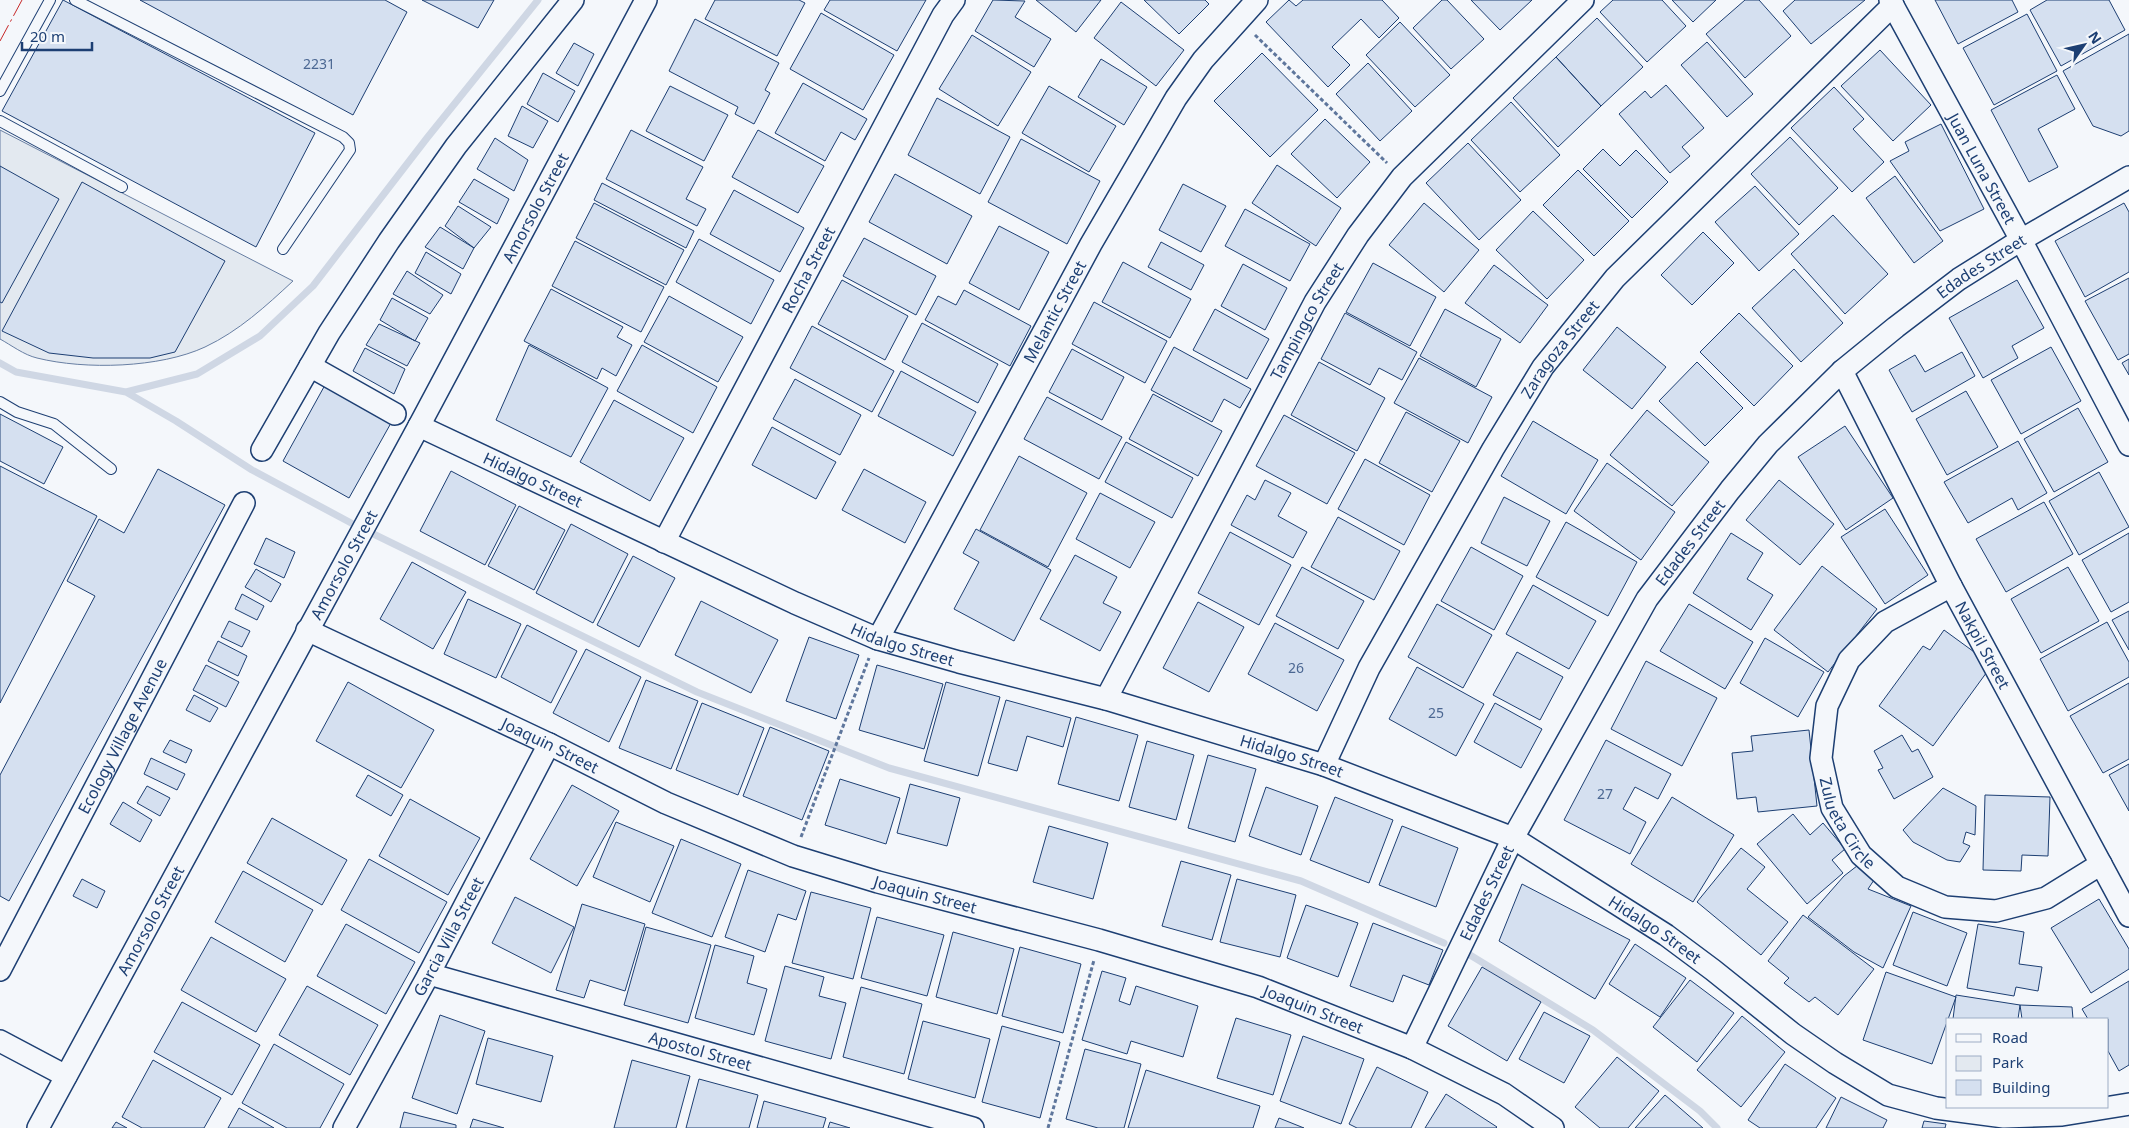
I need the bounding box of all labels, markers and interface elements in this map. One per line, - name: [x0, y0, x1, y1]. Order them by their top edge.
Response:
- scale bar: [22, 20, 92, 52]
- north arrow: [2059, 20, 2109, 70]
- text: 20 m: [30, 26, 65, 46]
- text: N: [2084, 27, 2106, 47]
- house number: 2231: [303, 54, 335, 73]
- street label: Juan Luna Street: [1942, 107, 2021, 228]
- street label: Amorsolo Street: [497, 149, 574, 267]
- street label: Rocha Street: [776, 222, 840, 317]
- street label: Edades Street: [1932, 228, 2030, 304]
- street label: Melantic Street: [1018, 256, 1091, 367]
- street label: Tampingco Street: [1265, 258, 1349, 384]
- street label: Zaragoza Street: [1516, 295, 1604, 402]
- street label: Hidalgo Street: [480, 447, 586, 513]
- street label: Edades Street: [1650, 495, 1730, 590]
- street label: Amorsolo Street: [305, 506, 383, 623]
- street label: Nakpil Street: [1950, 597, 2016, 693]
- street label: Hidalgo Street: [847, 617, 957, 671]
- street label: Ecology Village Avenue: [73, 654, 172, 818]
- house number: 26: [1288, 658, 1304, 677]
- house number: 25: [1428, 703, 1444, 722]
- street label: Joaquin Street: [496, 711, 603, 778]
- street label: Hidalgo Street: [1237, 729, 1347, 783]
- street label: Zulueta Circle: [1815, 775, 1880, 874]
- house number: 27: [1597, 784, 1613, 803]
- street label: Edades Street: [1454, 842, 1519, 944]
- street label: Amorsolo Street: [112, 862, 189, 979]
- street label: Joaquin Street: [869, 870, 979, 919]
- street label: Garcia Villa Street: [408, 873, 489, 1000]
- street label: Hidalgo Street: [1604, 890, 1706, 969]
- street label: Joaquin Street: [1258, 979, 1367, 1039]
- legend: [1946, 1018, 2109, 1108]
- street label: Apostol Street: [646, 1026, 755, 1076]
- text: Road: [1992, 1027, 2028, 1047]
- text: Park: [1992, 1052, 2024, 1072]
- text: Building: [1992, 1077, 2050, 1097]

